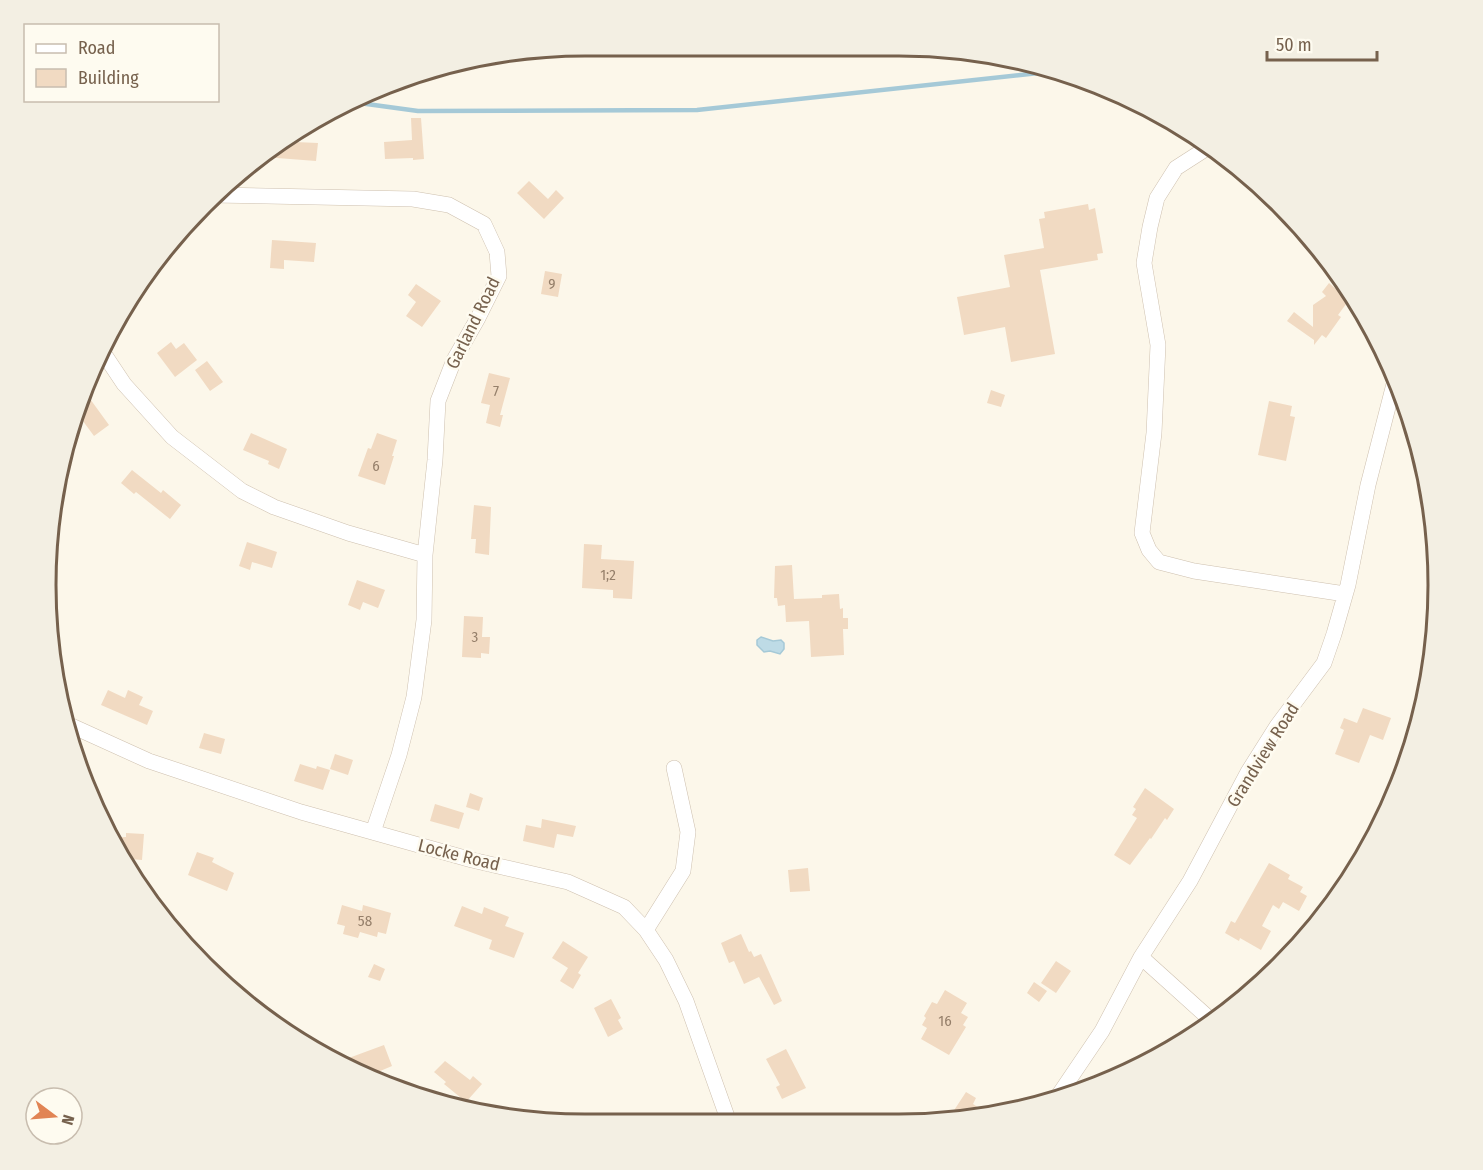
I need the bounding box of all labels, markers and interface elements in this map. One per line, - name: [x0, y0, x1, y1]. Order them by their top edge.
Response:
- legend: [24, 24, 219, 102]
- scale bar: [1267, 24, 1376, 62]
- text: 50 m: [1276, 34, 1312, 56]
- text: Road: [78, 37, 115, 59]
- text: Building: [78, 67, 139, 89]
- street label: Garland Road: [441, 273, 505, 373]
- house number: 9: [548, 275, 556, 293]
- house number: 7: [493, 382, 499, 400]
- house number: 6: [372, 457, 380, 475]
- house number: 1;2: [600, 566, 616, 584]
- house number: 3: [472, 628, 479, 646]
- street label: Grandview Road: [1222, 699, 1304, 811]
- street label: Locke Road: [416, 834, 502, 876]
- house number: 58: [358, 912, 372, 930]
- house number: 16: [938, 1012, 952, 1030]
- north arrow: [24, 1086, 84, 1146]
- text: N: [57, 1113, 78, 1127]

